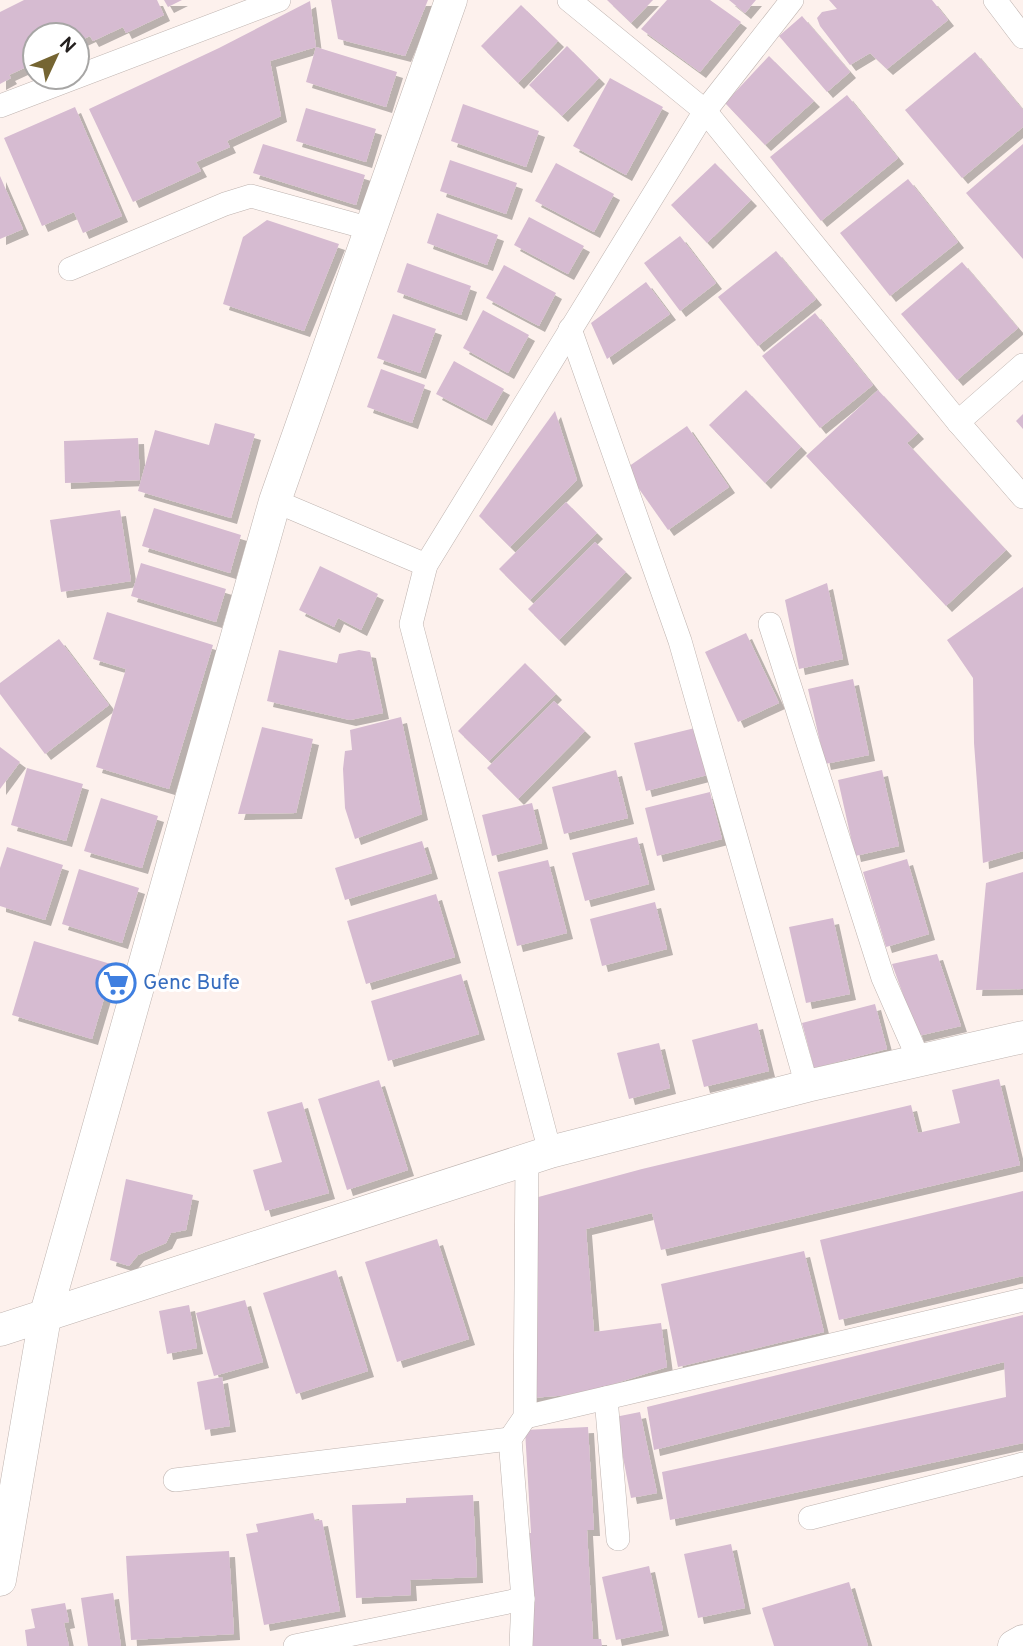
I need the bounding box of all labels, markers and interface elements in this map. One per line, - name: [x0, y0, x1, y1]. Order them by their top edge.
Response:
- north arrow: [21, 21, 91, 91]
- text: N: [53, 32, 80, 59]
- supermarket icon: Genc Bufe: [95, 962, 137, 1004]
- place label: Genc Bufe: [143, 970, 240, 997]

